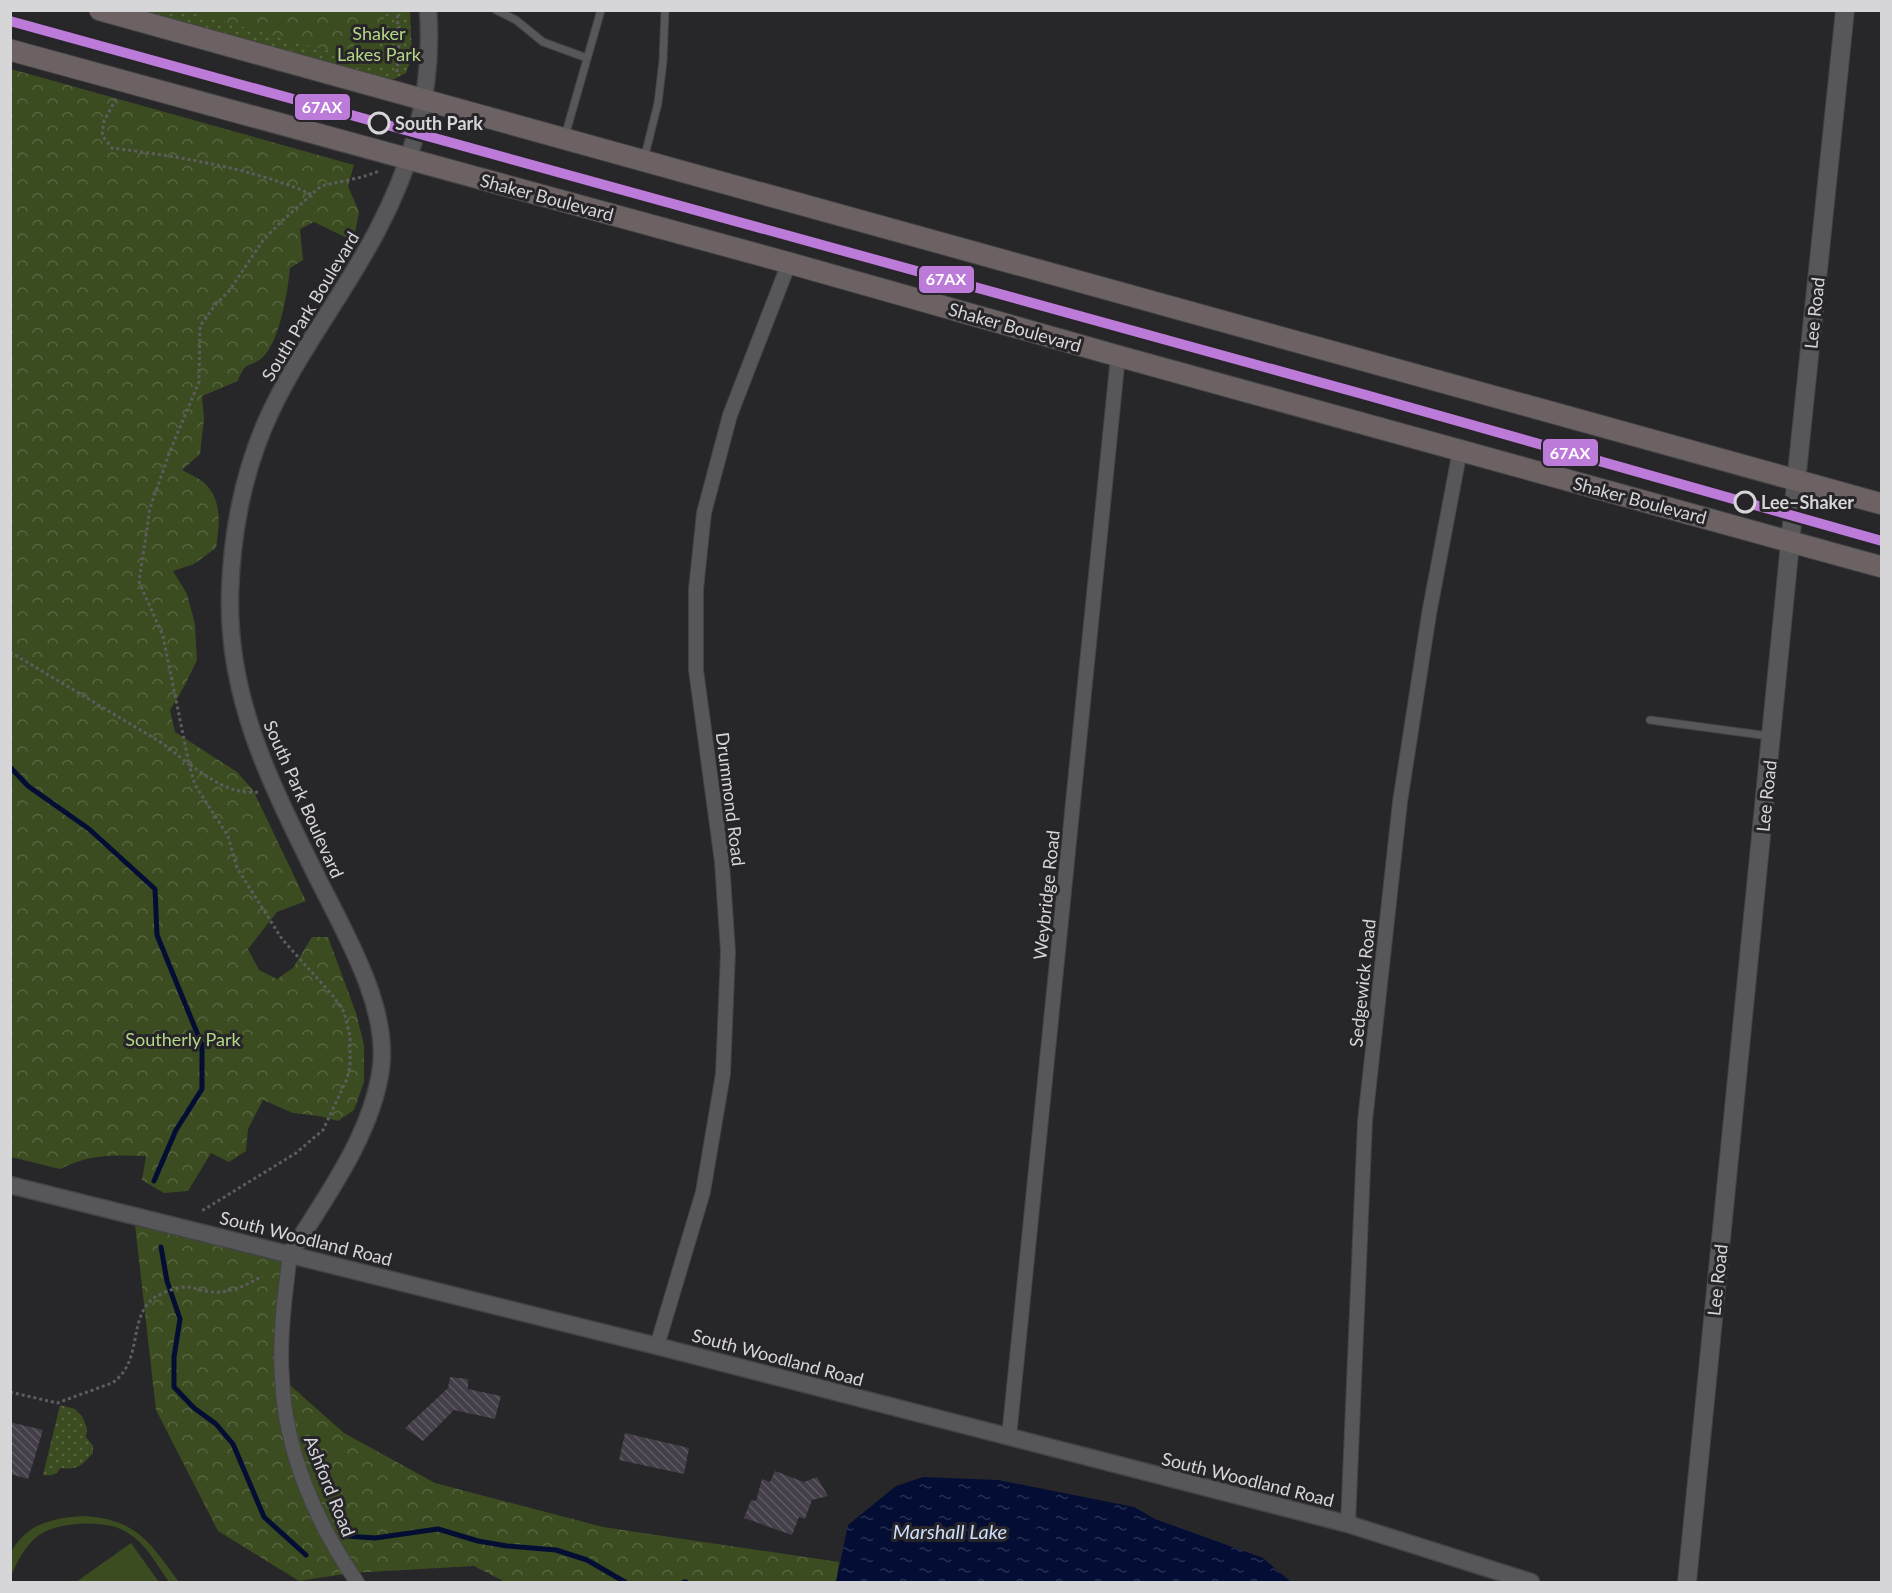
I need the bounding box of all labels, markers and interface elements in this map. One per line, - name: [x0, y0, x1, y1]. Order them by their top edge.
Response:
- park label: Shaker Lakes Park: [337, 22, 422, 65]
- line badge: 67AX: [294, 93, 351, 121]
- text: 67AX: [302, 97, 342, 116]
- marker: South Park: [368, 112, 390, 134]
- place label: South Park: [395, 112, 483, 134]
- street label: Shaker Boulevard: [478, 169, 616, 225]
- street label: South Park Boulevard: [257, 227, 363, 385]
- line badge: 67AX: [918, 265, 975, 294]
- text: 67AX: [926, 269, 966, 288]
- street label: Lee Road: [1799, 276, 1829, 350]
- street label: Shaker Boulevard: [946, 298, 1084, 356]
- line badge: 67AX: [1542, 438, 1599, 467]
- text: 67AX: [1550, 443, 1590, 462]
- street label: Shaker Boulevard: [1571, 472, 1709, 528]
- marker: Lee–Shaker: [1734, 491, 1756, 513]
- place label: Lee–Shaker: [1761, 491, 1854, 513]
- street label: South Park Boulevard: [259, 717, 349, 881]
- street label: Drummond Road: [712, 731, 750, 867]
- street label: Lee Road: [1751, 759, 1781, 833]
- street label: Weybridge Road: [1028, 829, 1064, 961]
- street label: Sedgewick Road: [1344, 918, 1380, 1048]
- park label: Southerly Park: [125, 1028, 242, 1050]
- street label: South Woodland Road: [218, 1206, 394, 1270]
- street label: Lee Road: [1702, 1243, 1732, 1317]
- street label: South Woodland Road: [690, 1323, 866, 1391]
- street label: Ashford Road: [300, 1432, 360, 1540]
- street label: South Woodland Road: [1160, 1447, 1336, 1511]
- water label: Marshall Lake: [893, 1519, 1007, 1543]

